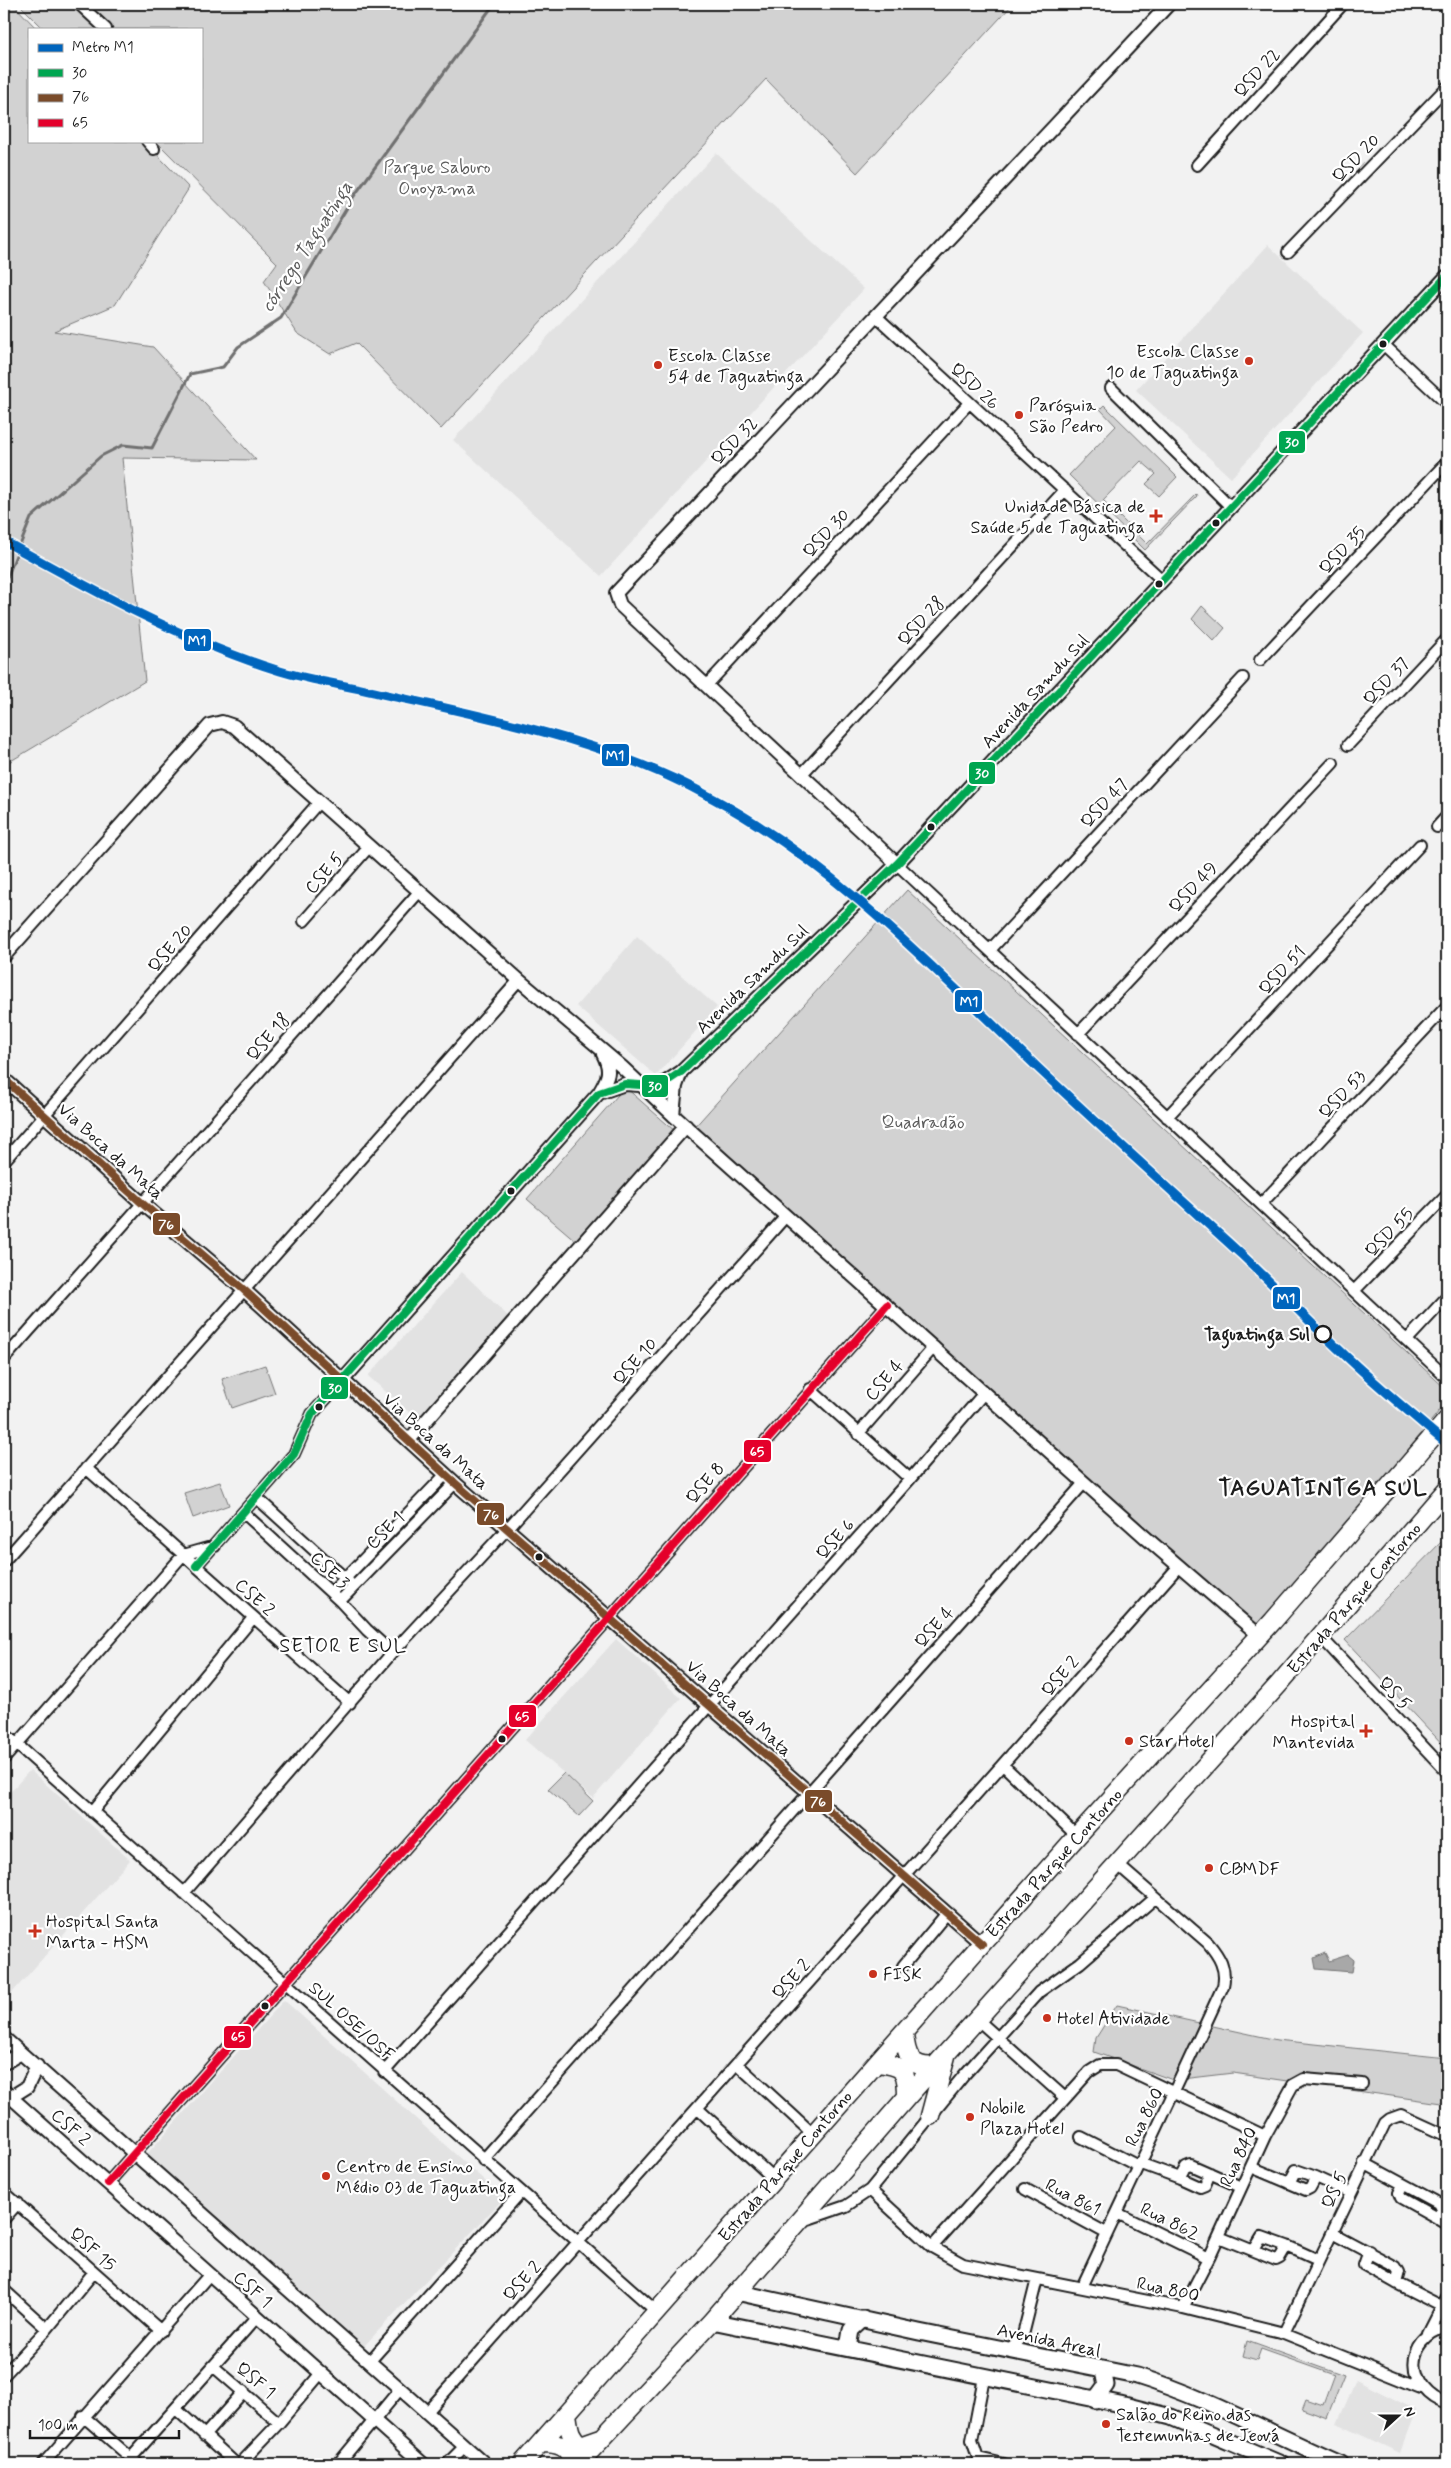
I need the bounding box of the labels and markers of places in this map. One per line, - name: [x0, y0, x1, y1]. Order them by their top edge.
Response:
- unlabelled marker: [1378, 339, 1388, 349]
- place label: Escola Classe 10 de Taguatinga: [1106, 340, 1239, 387]
- place label: Escola Classe 54 de Taguatinga: [668, 344, 804, 391]
- marker: Escola Classe 10 de Taguatinga: [1243, 355, 1255, 367]
- marker: Escola Classe 54 de Taguatinga: [652, 359, 664, 371]
- place label: Paróquia São Pedro: [1029, 394, 1103, 439]
- marker: Paróquia São Pedro: [1013, 409, 1025, 421]
- place label: Unidade Básica de Saúde 5 de Taguatinga: [971, 495, 1145, 542]
- marker: Unidade Básica de Saúde 5 de Taguatinga: [1149, 509, 1163, 523]
- unlabelled marker: [1211, 518, 1221, 528]
- unlabelled marker: [1154, 579, 1164, 589]
- unlabelled marker: [926, 822, 936, 832]
- unlabelled marker: [506, 1186, 516, 1196]
- place label: Taguatinga Sul: [1204, 1323, 1310, 1349]
- marker: Taguatinga Sul: [1314, 1325, 1332, 1343]
- unlabelled marker: [314, 1402, 324, 1412]
- unlabelled marker: [534, 1552, 544, 1562]
- place label: Hospital Mantevida: [1273, 1710, 1355, 1755]
- marker: Hospital Mantevida: [1359, 1724, 1373, 1738]
- place label: Star Hotel: [1139, 1730, 1214, 1754]
- unlabelled marker: [497, 1734, 507, 1744]
- marker: Star Hotel: [1123, 1735, 1135, 1747]
- place label: CBMDF: [1219, 1857, 1280, 1881]
- marker: CBMDF: [1203, 1862, 1215, 1874]
- place label: Hospital Santa Marta - HSM: [46, 1910, 159, 1955]
- marker: Hospital Santa Marta - HSM: [28, 1924, 42, 1938]
- place label: FISK: [883, 1963, 922, 1987]
- marker: FISK: [867, 1968, 879, 1980]
- unlabelled marker: [260, 2001, 270, 2011]
- place label: Hotel Atividade: [1057, 2007, 1170, 2031]
- marker: Hotel Atividade: [1041, 2012, 1053, 2024]
- place label: Nobile Plaza Hotel: [980, 2096, 1064, 2141]
- marker: Nobile Plaza Hotel: [964, 2111, 976, 2123]
- place label: Centro de Ensino Médio 03 de Taguatinga: [336, 2155, 516, 2202]
- marker: Centro de Ensino Médio 03 de Taguatinga: [320, 2170, 332, 2182]
- place label: Salão do Reino das Testemunhas de Jeová: [1116, 2403, 1279, 2448]
- marker: Salão do Reino das Testemunhas de Jeová: [1100, 2418, 1112, 2430]

